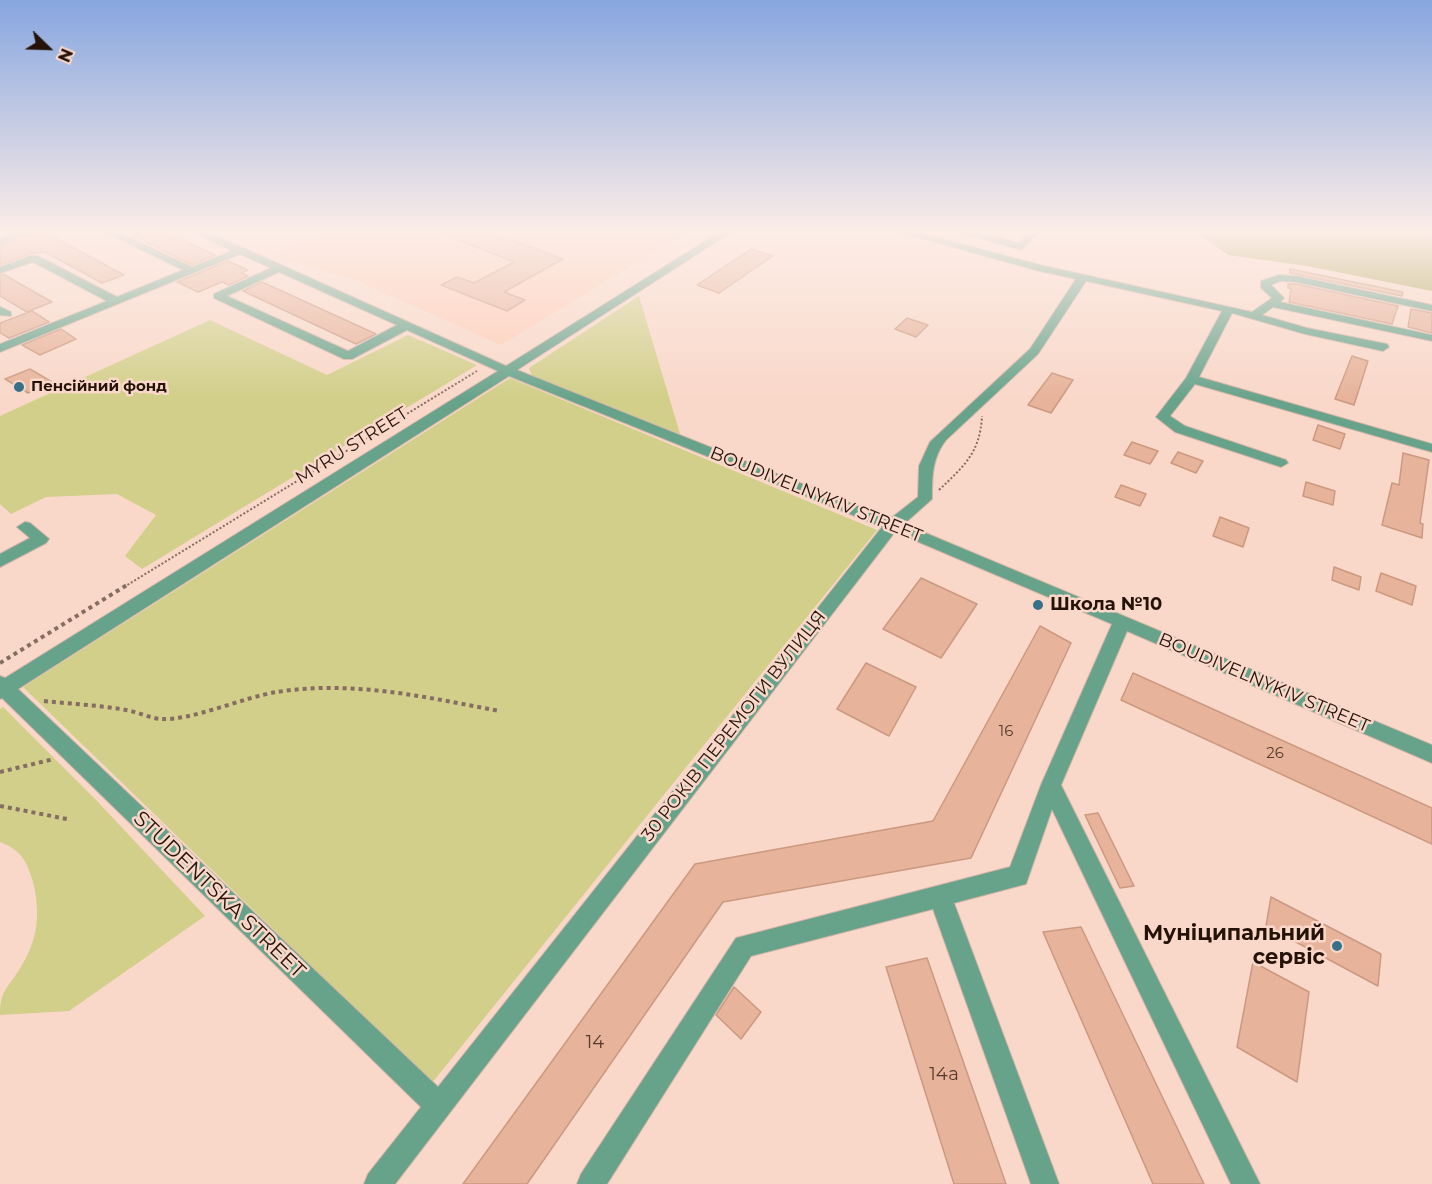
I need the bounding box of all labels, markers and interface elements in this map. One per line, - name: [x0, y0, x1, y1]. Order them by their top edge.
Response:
- north arrow: [18, 18, 78, 78]
- text: N: [54, 46, 76, 65]
- place label: Пенсійний фонд: [31, 378, 167, 396]
- marker: Пенсійний фонд: [12, 380, 26, 394]
- street label: MYRU STREET: [292, 403, 412, 489]
- street label: BOUDIVELNYKIV STREET: [707, 442, 925, 548]
- place label: Школа №10: [1050, 594, 1162, 616]
- marker: Школа №10: [1031, 598, 1045, 612]
- street label: 30 РОКІВ ПЕРЕМОГИ ВУЛИЦЯ: [637, 606, 831, 846]
- street label: BOUDIVELNYKIV STREET: [1155, 629, 1373, 737]
- house number: 16: [999, 723, 1013, 741]
- house number: 26: [1266, 745, 1284, 763]
- street label: STUDENTSKA STREET: [128, 806, 310, 984]
- place label: Муніципальний сервіс: [1143, 921, 1325, 971]
- marker: Муніципальний сервіс: [1330, 939, 1344, 953]
- house number: 14: [586, 1032, 604, 1054]
- house number: 14а: [929, 1064, 959, 1086]

